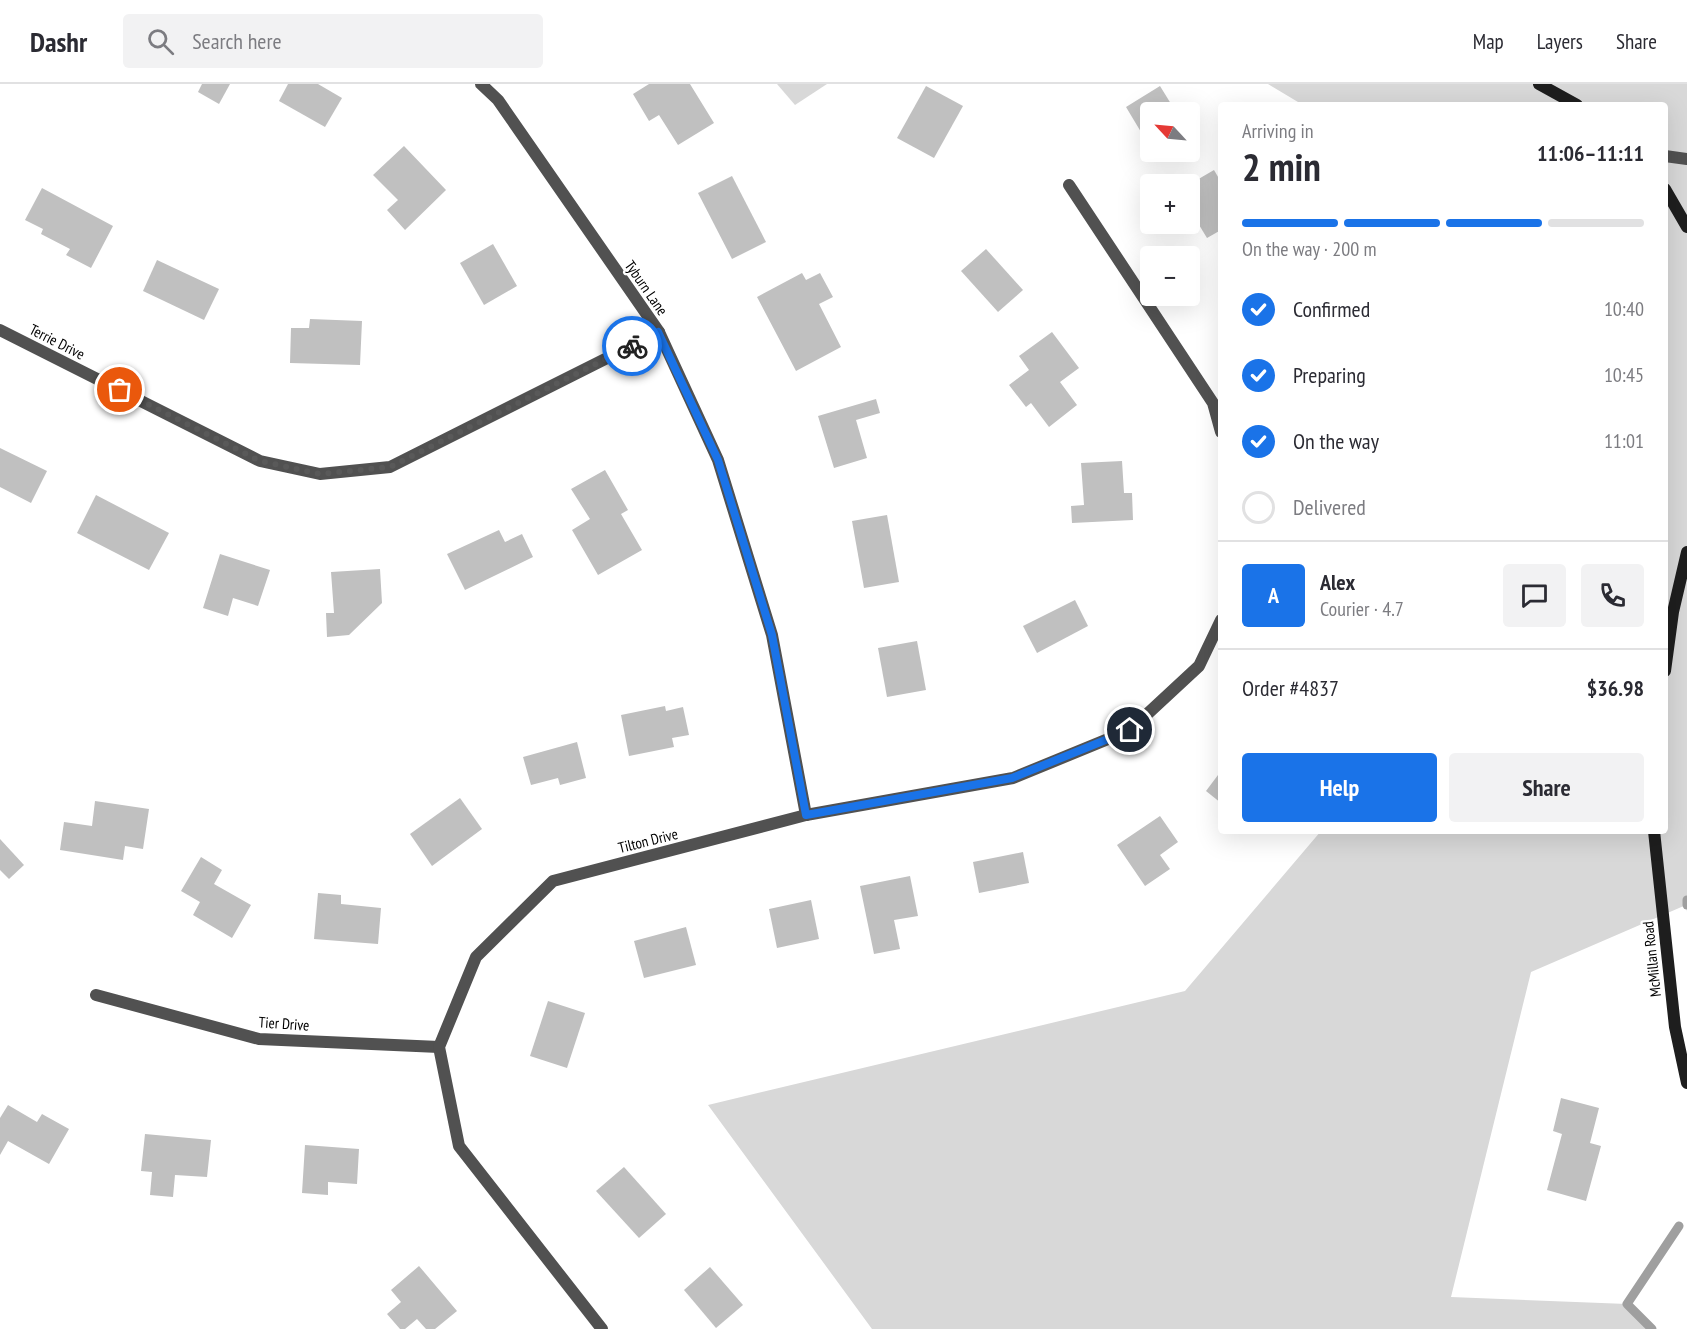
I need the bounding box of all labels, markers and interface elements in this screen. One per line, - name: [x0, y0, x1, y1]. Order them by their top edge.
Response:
- search box: [123, 14, 543, 68]
- text: Dashr: [30, 23, 87, 60]
- icon: search: [144, 25, 177, 58]
- text: Search here: [192, 27, 282, 55]
- text: Map: [1473, 28, 1504, 55]
- text: Layers: [1537, 28, 1583, 55]
- text: Share: [1616, 28, 1657, 55]
- north arrow: [1140, 102, 1200, 162]
- map controls: [1140, 102, 1200, 306]
- text: Arriving in: [1242, 118, 1314, 144]
- text: 11:06–11:11: [1537, 139, 1644, 167]
- text: 2 min: [1242, 141, 1321, 192]
- button: +: [1140, 174, 1200, 234]
- text: On the way · 200 m: [1242, 236, 1377, 262]
- button: −: [1140, 246, 1200, 306]
- street label: Tyburn Lane: [621, 257, 672, 319]
- icon: check: [1242, 293, 1275, 326]
- text: Confirmed: [1293, 295, 1370, 323]
- text: 10:40: [1604, 296, 1644, 322]
- courier: [602, 316, 662, 376]
- street label: Terrie Drive: [26, 320, 88, 364]
- icon: bike: [616, 330, 649, 363]
- icon: check: [1242, 359, 1275, 392]
- text: Preparing: [1293, 361, 1366, 389]
- text: 10:45: [1604, 362, 1644, 388]
- pin: [94, 364, 145, 415]
- icon: bag: [103, 373, 136, 406]
- icon: check: [1242, 425, 1275, 458]
- text: On the way: [1293, 427, 1379, 455]
- text: 11:01: [1604, 428, 1644, 454]
- text: Delivered: [1293, 493, 1366, 521]
- button: chat: [1503, 564, 1566, 627]
- button: phone: [1581, 564, 1644, 627]
- text: Alex: [1320, 568, 1355, 596]
- text: A: [1268, 581, 1279, 609]
- text: Courier · 4.7: [1320, 596, 1404, 622]
- text: Order #4837: [1242, 674, 1339, 702]
- text: $36.98: [1587, 674, 1644, 702]
- pin: [1104, 704, 1155, 755]
- icon: home: [1113, 713, 1146, 746]
- button: Help: [1242, 753, 1437, 822]
- button: Share: [1449, 753, 1644, 822]
- street label: Tilton Drive: [616, 824, 680, 857]
- street label: McMillan Road: [1638, 920, 1665, 998]
- street label: Tier Drive: [258, 1012, 310, 1035]

